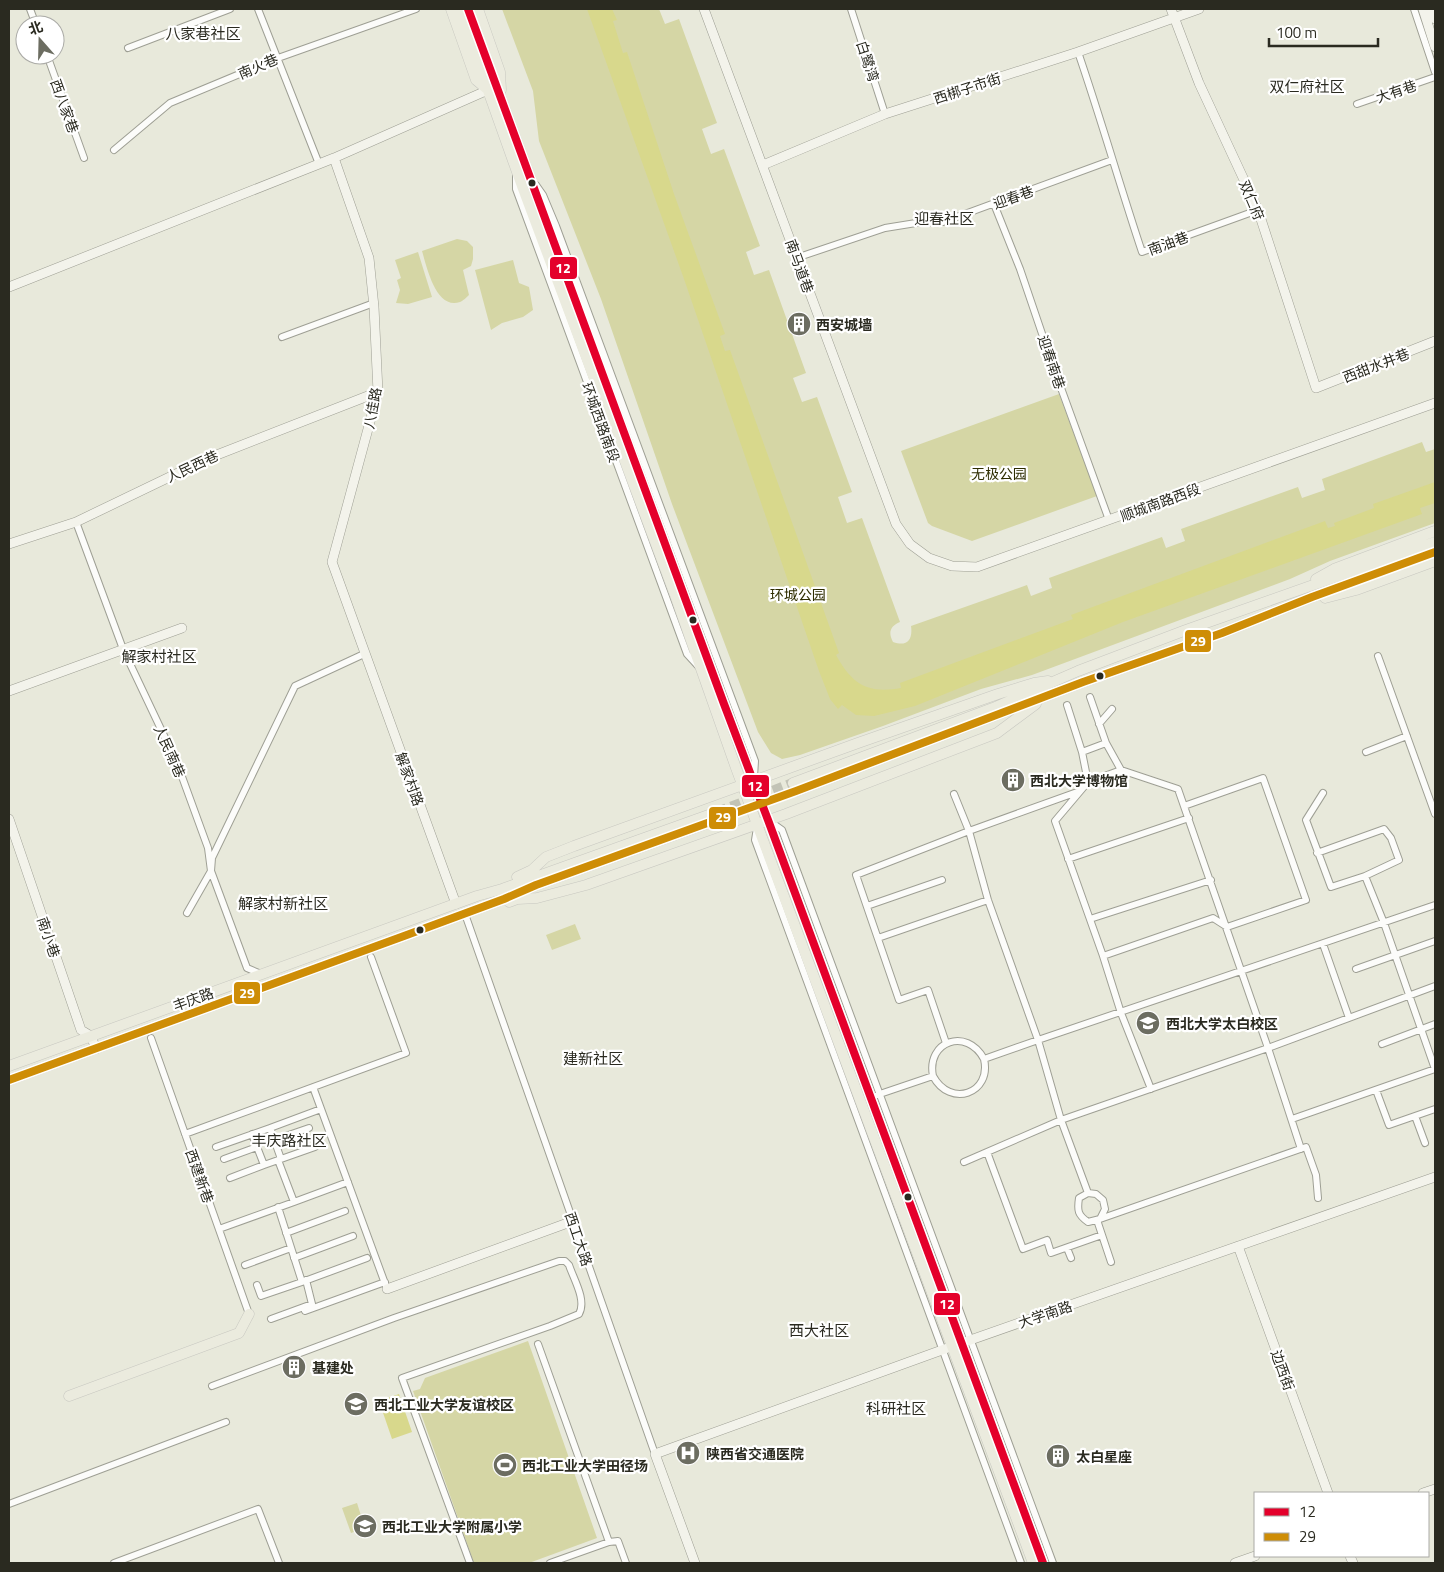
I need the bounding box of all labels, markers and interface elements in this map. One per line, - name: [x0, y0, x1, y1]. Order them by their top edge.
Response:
- north arrow: [15, 15, 65, 65]
- text: 北: [25, 15, 46, 40]
- scale bar: [1269, 15, 1378, 47]
- text: 100 m: [1276, 21, 1317, 44]
- district label: 八家巷社区: [165, 22, 241, 45]
- street label: 白鹭湾: [852, 38, 884, 84]
- street label: 南火巷: [235, 48, 281, 84]
- street label: 西梆子市街: [930, 67, 1004, 109]
- street label: 大有巷: [1373, 74, 1419, 108]
- district label: 双仁府社区: [1269, 75, 1345, 98]
- street label: 西八家巷: [46, 76, 84, 136]
- street label: 双仁府: [1234, 177, 1270, 223]
- unlabelled marker: [527, 178, 537, 188]
- street label: 迎春巷: [990, 180, 1036, 214]
- district label: 迎春社区: [914, 207, 974, 230]
- street label: 南油巷: [1145, 226, 1191, 260]
- street label: 南马道巷: [781, 236, 819, 296]
- line badge: 12: [549, 256, 578, 280]
- text: 12: [555, 257, 571, 278]
- building icon: 西安城墙: [786, 311, 812, 337]
- place label: 西安城墙: [816, 314, 872, 335]
- street label: 迎春南巷: [1033, 332, 1071, 392]
- street label: 西甜水井巷: [1340, 343, 1412, 387]
- street label: 环城西路南段: [577, 379, 625, 465]
- street label: 八佳路: [358, 385, 386, 431]
- street label: 人民西巷: [162, 445, 222, 487]
- park label: 无极公园: [971, 463, 1027, 484]
- street label: 顺城南路西段: [1117, 478, 1203, 526]
- park label: 环城公园: [770, 584, 826, 605]
- unlabelled marker: [688, 615, 698, 625]
- line badge: 29: [1184, 629, 1212, 653]
- text: 29: [1190, 630, 1206, 651]
- district label: 解家村社区: [121, 645, 197, 668]
- unlabelled marker: [1095, 671, 1105, 681]
- street label: 人民南巷: [149, 721, 191, 781]
- street label: 解家村路: [391, 749, 429, 809]
- building icon: 西北大学博物馆: [1000, 767, 1026, 793]
- place label: 西北大学博物馆: [1030, 770, 1128, 791]
- line badge: 12: [741, 774, 770, 798]
- text: 12: [747, 775, 763, 796]
- line badge: 29: [708, 806, 737, 830]
- text: 29: [715, 806, 731, 827]
- district label: 解家村新社区: [238, 892, 328, 915]
- street label: 南小巷: [32, 914, 66, 960]
- unlabelled marker: [415, 925, 425, 935]
- line badge: 29: [233, 981, 261, 1005]
- street label: 丰庆路: [170, 982, 216, 1016]
- text: 29: [239, 982, 255, 1003]
- school or university icon: 西北大学太白校区: [1135, 1010, 1161, 1036]
- place label: 西北大学太白校区: [1166, 1013, 1278, 1034]
- district label: 建新社区: [563, 1047, 623, 1070]
- district label: 丰庆路社区: [251, 1129, 327, 1152]
- street label: 西建新巷: [181, 1146, 219, 1206]
- unlabelled marker: [903, 1192, 913, 1202]
- street label: 西工大路: [560, 1209, 598, 1269]
- line badge: 12: [933, 1292, 961, 1316]
- text: 12: [939, 1293, 955, 1314]
- street label: 大学南路: [1015, 1295, 1075, 1333]
- district label: 西大社区: [789, 1319, 849, 1342]
- street label: 边西街: [1266, 1347, 1300, 1393]
- building icon: 基建处: [281, 1354, 307, 1380]
- place label: 基建处: [312, 1357, 354, 1378]
- school or university icon: 西北工业大学友谊校区: [343, 1391, 369, 1417]
- place label: 西北工业大学友谊校区: [374, 1394, 514, 1415]
- district label: 科研社区: [866, 1397, 926, 1420]
- hospital icon: 陕西省交通医院: [675, 1440, 701, 1466]
- place label: 陕西省交通医院: [706, 1443, 804, 1464]
- building icon: 太白星座: [1045, 1443, 1071, 1469]
- place label: 太白星座: [1076, 1446, 1132, 1467]
- sports icon: 西北工业大学田径场: [492, 1452, 518, 1478]
- place label: 西北工业大学田径场: [522, 1455, 648, 1476]
- legend: [1254, 1492, 1429, 1557]
- text: 12: [1299, 1500, 1316, 1523]
- school or university icon: 西北工业大学附属小学: [352, 1513, 378, 1539]
- place label: 西北工业大学附属小学: [382, 1516, 522, 1537]
- text: 29: [1299, 1525, 1316, 1548]

